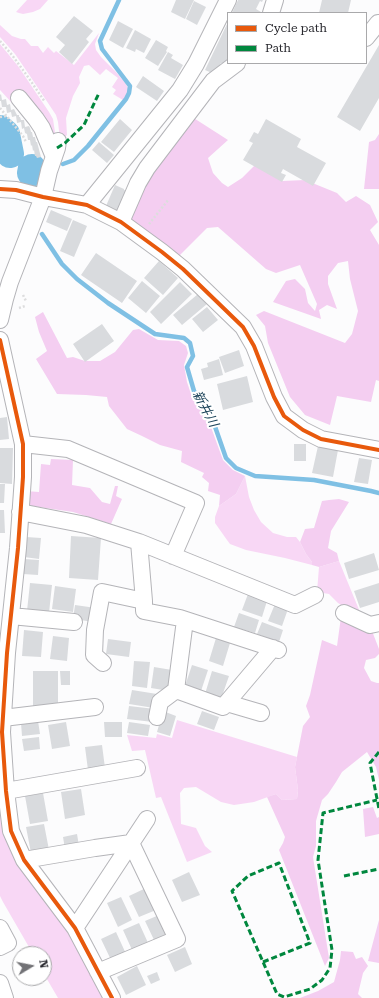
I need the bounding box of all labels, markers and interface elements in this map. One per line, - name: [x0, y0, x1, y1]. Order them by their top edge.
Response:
- legend: [227, 12, 367, 64]
- text: Cycle path: [265, 21, 327, 35]
- text: Path: [265, 41, 291, 55]
- water label: 新井川: [189, 388, 221, 430]
- north arrow: [12, 946, 52, 986]
- text: N: [36, 959, 50, 969]

